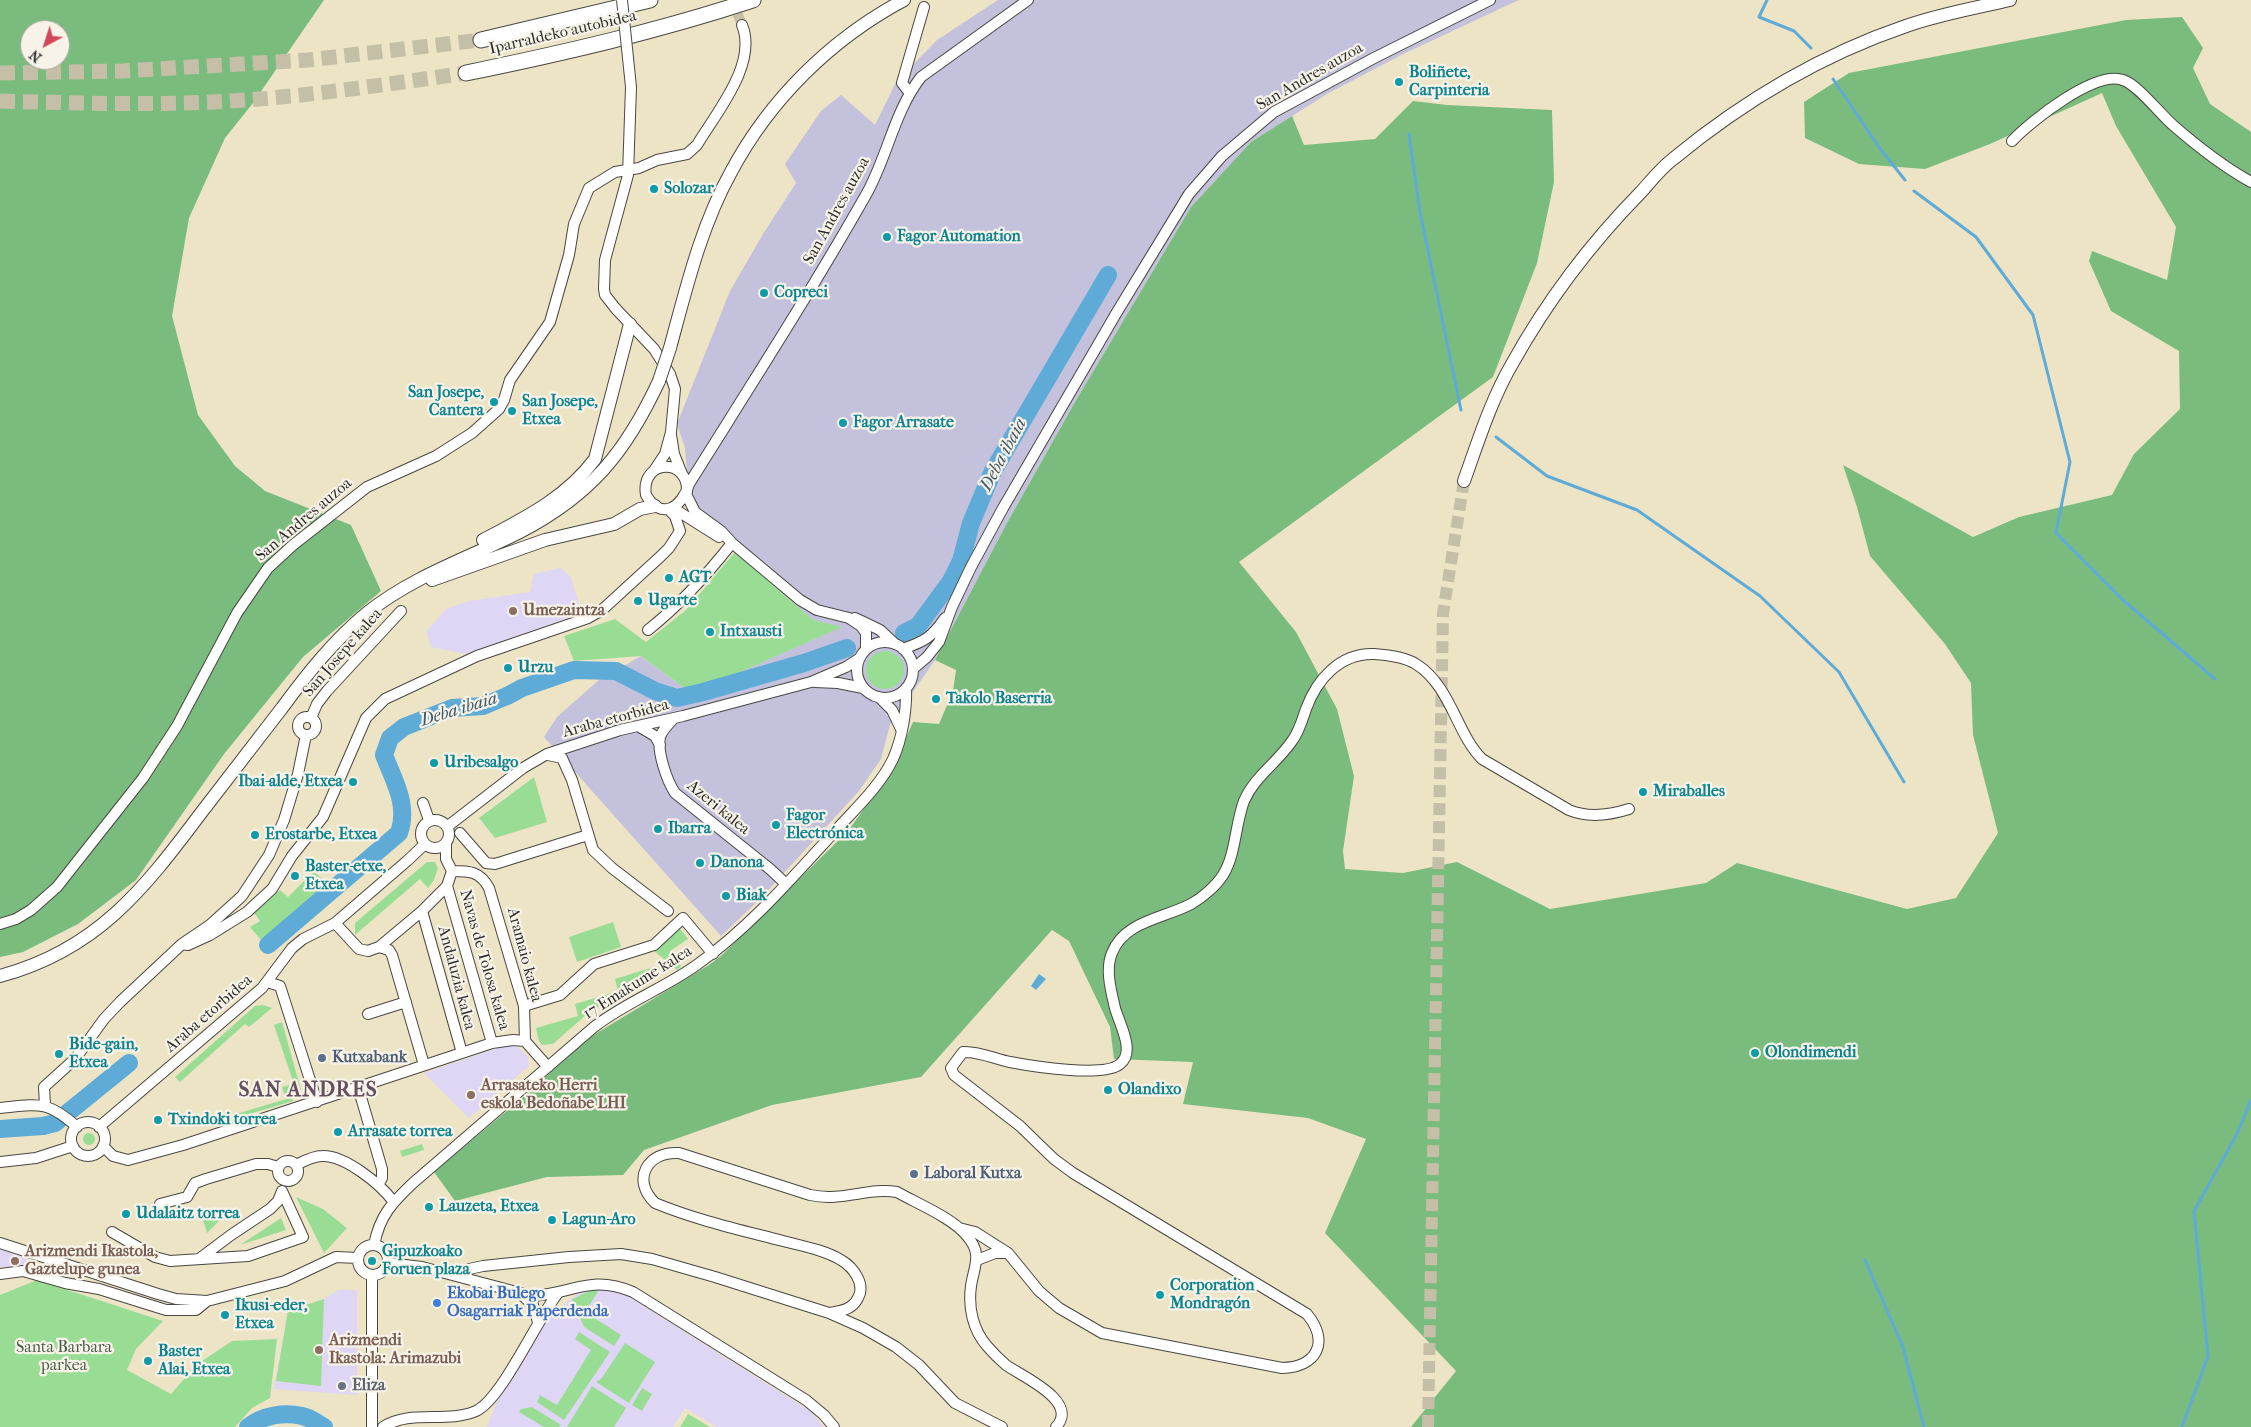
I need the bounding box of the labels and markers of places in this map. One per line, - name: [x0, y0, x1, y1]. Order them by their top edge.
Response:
- place label: Boliñete, Carpinteria: [1409, 63, 1489, 101]
- marker: Boliñete, Carpinteria: [1393, 76, 1405, 88]
- place label: Solozar: [664, 179, 714, 199]
- marker: Solozar: [648, 183, 660, 195]
- place label: Fagor Automation: [897, 227, 1021, 247]
- marker: Fagor Automation: [881, 231, 893, 243]
- place label: Copreci: [774, 283, 828, 303]
- marker: Copreci: [758, 287, 770, 299]
- place label: San Josepe, Cantera: [408, 383, 484, 421]
- place label: San Josepe, Etxea: [522, 392, 598, 430]
- marker: San Josepe, Cantera: [488, 396, 500, 408]
- marker: San Josepe, Etxea: [506, 405, 518, 417]
- place label: Fagor Arrasate: [853, 413, 954, 433]
- marker: Fagor Arrasate: [837, 417, 849, 429]
- place label: AGT: [679, 568, 711, 588]
- marker: AGT: [663, 572, 675, 584]
- place label: Ugarte: [648, 591, 697, 611]
- marker: Ugarte: [632, 595, 644, 607]
- place label: Umezaintza: [523, 601, 605, 621]
- marker: Umezaintza: [507, 605, 519, 617]
- place label: Intxausti: [720, 622, 782, 642]
- marker: Intxausti: [704, 626, 716, 638]
- place label: Urzu: [518, 658, 553, 678]
- marker: Urzu: [502, 662, 514, 674]
- place label: Takolo Baserria: [946, 689, 1052, 709]
- marker: Takolo Baserria: [930, 693, 942, 705]
- place label: Uribesalgo: [444, 753, 518, 773]
- marker: Uribesalgo: [428, 757, 440, 769]
- place label: Ibai-alde, Etxea: [238, 772, 343, 792]
- marker: Ibai-alde, Etxea: [347, 776, 359, 788]
- place label: Miraballes: [1653, 782, 1725, 802]
- marker: Miraballes: [1637, 786, 1649, 798]
- place label: Fagor Electrónica: [786, 806, 864, 844]
- place label: Ibarra: [668, 819, 711, 839]
- marker: Fagor Electrónica: [770, 819, 782, 831]
- marker: Ibarra: [652, 823, 664, 835]
- place label: Erostarbe, Etxea: [265, 825, 377, 845]
- marker: Erostarbe, Etxea: [249, 829, 261, 841]
- place label: Danona: [710, 853, 764, 873]
- place label: Baster-etxe, Etxea: [305, 857, 386, 895]
- marker: Danona: [694, 857, 706, 869]
- marker: Baster-etxe, Etxea: [289, 870, 301, 882]
- place label: Biak: [736, 886, 767, 906]
- marker: Biak: [720, 890, 732, 902]
- place label: Bide-gain, Etxea: [69, 1035, 138, 1073]
- place label: Olondimendi: [1765, 1043, 1856, 1063]
- marker: Olondimendi: [1749, 1047, 1761, 1059]
- marker: Bide-gain, Etxea: [53, 1048, 65, 1060]
- place label: Kutxabank: [332, 1048, 407, 1068]
- marker: Kutxabank: [316, 1052, 328, 1064]
- place label: Arrasateko Herri eskola Bedoñabe LHI: [481, 1076, 626, 1114]
- place label: Olandixo: [1118, 1080, 1181, 1100]
- marker: Olandixo: [1102, 1084, 1114, 1096]
- marker: Arrasateko Herri eskola Bedoñabe LHI: [465, 1089, 477, 1101]
- place label: Txindoki torrea: [168, 1110, 276, 1130]
- marker: Txindoki torrea: [152, 1114, 164, 1126]
- place label: Arrasate torrea: [348, 1122, 452, 1142]
- marker: Arrasate torrea: [332, 1126, 344, 1138]
- place label: Laboral Kutxa: [924, 1164, 1021, 1184]
- marker: Laboral Kutxa: [908, 1168, 920, 1180]
- place label: Lauzeta, Etxea: [439, 1197, 539, 1217]
- marker: Lauzeta, Etxea: [423, 1201, 435, 1213]
- place label: Udalaitz torrea: [136, 1204, 240, 1224]
- marker: Udalaitz torrea: [120, 1208, 132, 1220]
- place label: Lagun-Aro: [562, 1210, 636, 1230]
- marker: Lagun-Aro: [546, 1214, 558, 1226]
- place label: Arizmendi Ikastola, Gaztelupe gunea: [25, 1242, 158, 1280]
- place label: Gipuzkoako Foruen plaza: [382, 1242, 470, 1280]
- marker: Arizmendi Ikastola, Gaztelupe gunea: [9, 1255, 21, 1267]
- marker: Gipuzkoako Foruen plaza: [366, 1255, 378, 1267]
- place label: Corporation Mondragón: [1170, 1276, 1254, 1314]
- place label: Ekobai Bulego Osagarriak Paperdenda: [447, 1284, 608, 1322]
- marker: Corporation Mondragón: [1154, 1289, 1166, 1301]
- place label: Ikusi-eder, Etxea: [235, 1296, 308, 1334]
- marker: Ekobai Bulego Osagarriak Paperdenda: [431, 1297, 443, 1309]
- marker: Ikusi-eder, Etxea: [219, 1309, 231, 1321]
- place label: Arizmendi Ikastola: Arimazubi: [329, 1331, 461, 1369]
- place label: Baster Alai, Etxea: [158, 1342, 230, 1380]
- marker: Arizmendi Ikastola: Arimazubi: [313, 1344, 325, 1356]
- marker: Baster Alai, Etxea: [142, 1355, 154, 1367]
- place label: Eliza: [352, 1376, 385, 1396]
- marker: Eliza: [336, 1380, 348, 1392]

